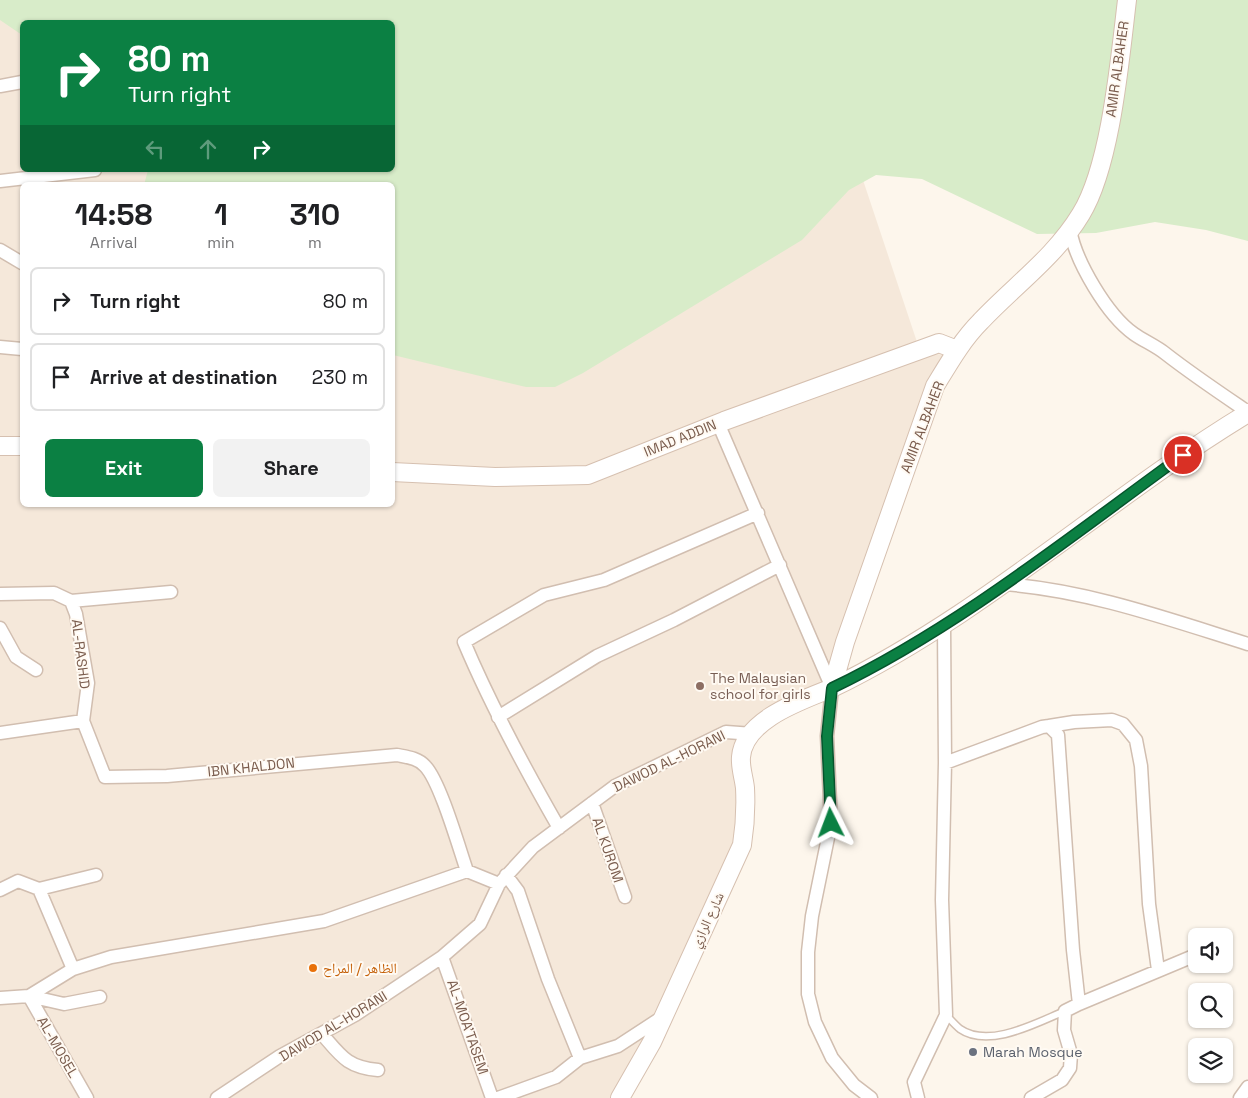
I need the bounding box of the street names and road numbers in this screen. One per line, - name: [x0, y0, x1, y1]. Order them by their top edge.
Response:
- street label: AMIR ALBAHER: [1101, 20, 1133, 118]
- street label: AMIR ALBAHER: [896, 378, 948, 475]
- street label: IMAD ADDIN: [641, 415, 719, 461]
- street label: AL-RASHID: [68, 618, 94, 690]
- street label: DAWOD AL-HORANI: [610, 726, 728, 796]
- street label: IBN KHALDON: [206, 753, 296, 781]
- street label: AL KUROM: [588, 815, 628, 885]
- street label: شارع الرازي: [686, 889, 730, 952]
- street label: AL-MOA'TASEM: [443, 977, 493, 1077]
- street label: DAWOD AL-HORANI: [276, 987, 390, 1065]
- street label: AL-MOSEL: [33, 1013, 83, 1081]

